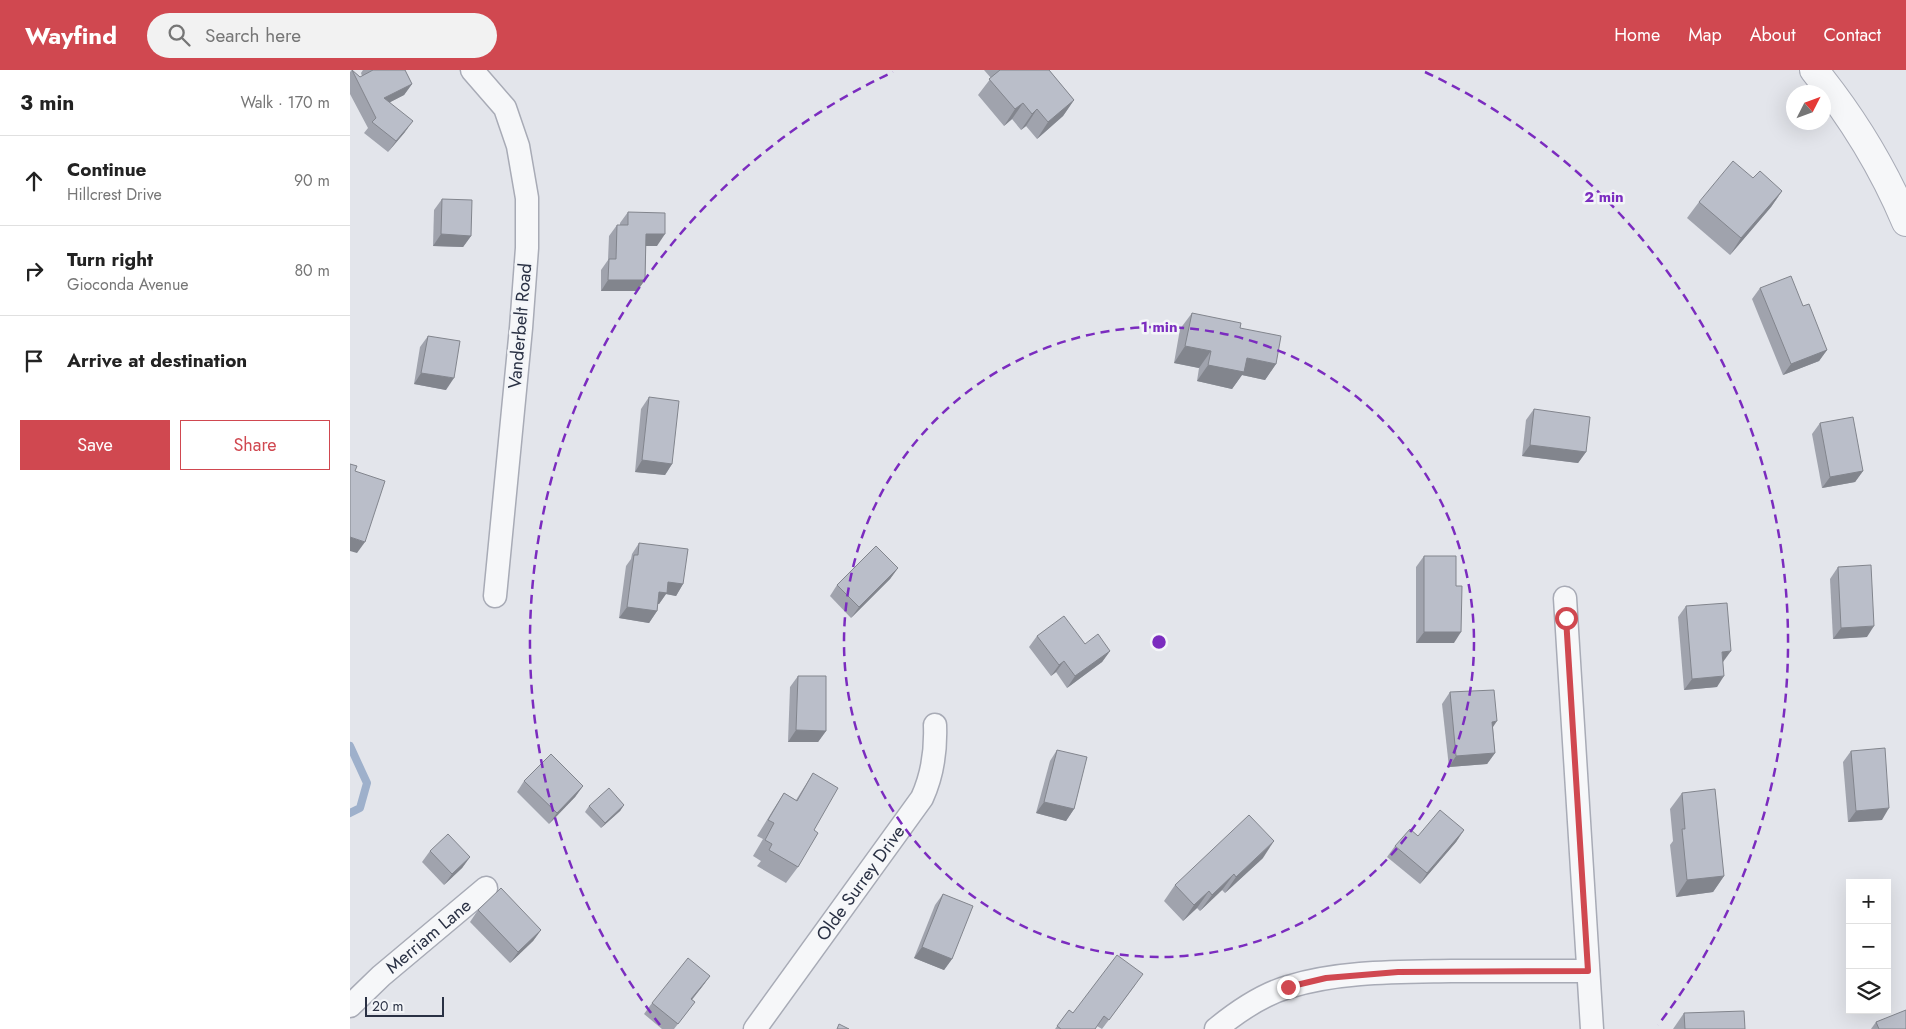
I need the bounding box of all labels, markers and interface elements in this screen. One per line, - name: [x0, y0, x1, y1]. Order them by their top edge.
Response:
- search box: [147, 13, 497, 58]
- text: Wayfind: [25, 18, 117, 53]
- icon: search: [165, 21, 193, 49]
- text: Search here: [205, 22, 301, 49]
- text: Home: [1614, 22, 1660, 48]
- text: Map: [1688, 22, 1722, 48]
- text: About: [1750, 22, 1795, 48]
- text: Contact: [1823, 22, 1881, 48]
- north arrow: [1786, 85, 1831, 130]
- text: 3 min: [20, 88, 74, 118]
- text: Walk · 170 m: [240, 91, 330, 114]
- text: Continue: [67, 156, 146, 183]
- icon: ahead: [20, 167, 48, 195]
- text: 90 m: [294, 169, 330, 192]
- text: Hillcrest Drive: [67, 183, 162, 206]
- text: 2 min: [1584, 186, 1624, 208]
- text: Turn right: [67, 246, 153, 273]
- icon: right: [20, 257, 48, 285]
- text: 80 m: [294, 259, 330, 282]
- street label: Vanderbelt Road: [502, 262, 538, 390]
- text: Gioconda Avenue: [67, 273, 189, 296]
- text: 1 min: [1140, 316, 1178, 338]
- icon: arrive: [20, 347, 48, 375]
- text: Arrive at destination: [67, 347, 247, 374]
- button: Save: [20, 420, 170, 470]
- button: Share: [180, 420, 330, 470]
- route start: [1555, 607, 1578, 630]
- centre of rings: [1150, 633, 1168, 651]
- street label: Olde Surrey Drive: [810, 820, 911, 946]
- map controls: [1846, 879, 1891, 1014]
- button: +: [1846, 879, 1891, 924]
- street label: Merriam Lane: [380, 893, 477, 980]
- button: −: [1846, 924, 1891, 969]
- button: layers: [1846, 969, 1891, 1014]
- route end: [1277, 976, 1300, 999]
- scale bar: [365, 994, 444, 1017]
- text: 20 m: [372, 996, 404, 1016]

